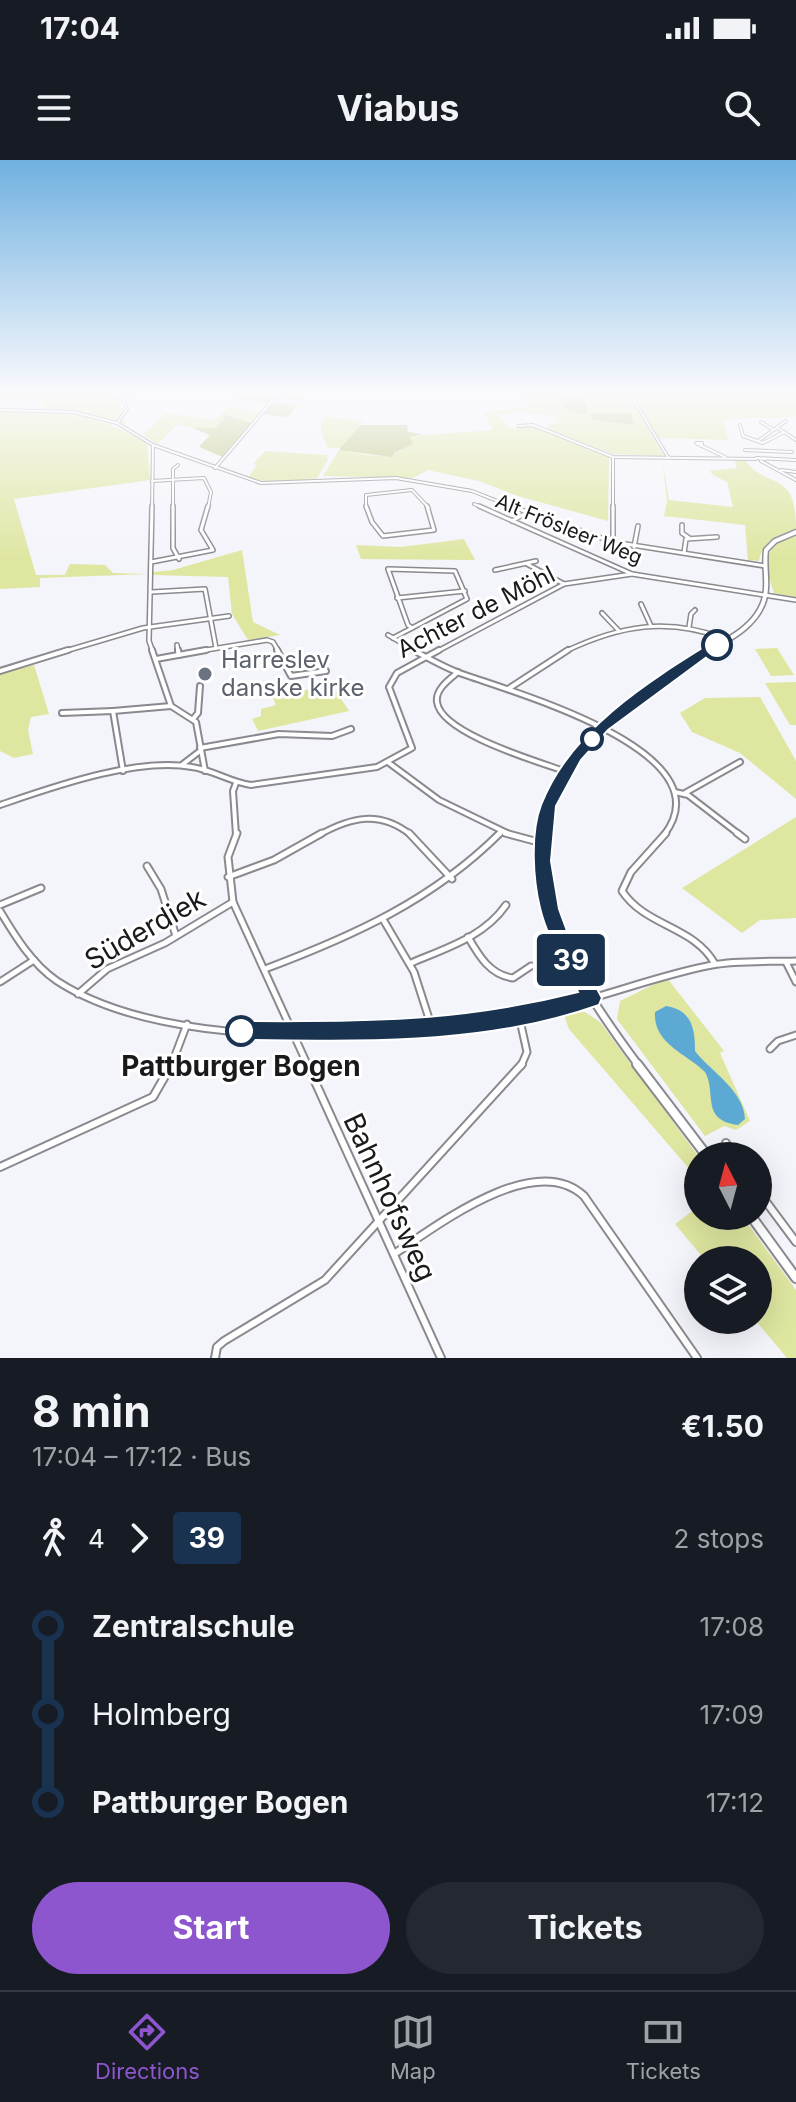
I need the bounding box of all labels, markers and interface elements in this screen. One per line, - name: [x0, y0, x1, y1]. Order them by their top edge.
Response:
- text: 17:04: [40, 10, 120, 46]
- icon: menu: [32, 86, 76, 130]
- text: Viabus: [337, 86, 459, 130]
- icon: search: [720, 86, 764, 130]
- street label: Alt Frösleer Weg: [492, 489, 646, 569]
- street label: Achter de Möhl: [392, 559, 560, 664]
- unlabelled marker: [702, 630, 732, 660]
- place label: Harreslev danske kirke: [221, 645, 364, 702]
- marker: Harreslev danske kirke: [196, 665, 214, 683]
- unlabelled marker: [581, 728, 603, 750]
- street label: Süderdiek: [79, 881, 211, 977]
- line badge: 39: [535, 934, 607, 986]
- text: 39: [553, 943, 589, 977]
- marker: Pattburger Bogen: [226, 1016, 256, 1046]
- place label: Pattburger Bogen: [121, 1049, 361, 1083]
- street label: Bahnhofsweg: [336, 1108, 444, 1286]
- north arrow: [684, 1142, 772, 1230]
- map controls: [684, 1142, 772, 1334]
- button: layers: [684, 1246, 772, 1334]
- text: 8 min: [32, 1384, 151, 1438]
- text: €1.50: [681, 1408, 764, 1444]
- text: 17:04 – 17:12 · Bus: [32, 1441, 251, 1472]
- icon: walk: [32, 1516, 76, 1560]
- icon: forward: [117, 1516, 161, 1560]
- text: 39: [189, 1521, 225, 1555]
- text: 4: [88, 1523, 105, 1554]
- text: 2 stops: [674, 1523, 764, 1554]
- text: Zentralschule: [92, 1608, 295, 1644]
- text: 17:08: [700, 1611, 764, 1642]
- text: Holmberg: [92, 1696, 231, 1732]
- text: 17:09: [700, 1699, 764, 1730]
- text: Pattburger Bogen: [92, 1784, 348, 1820]
- text: 17:12: [706, 1787, 764, 1818]
- button: Start: [32, 1882, 390, 1974]
- button: Tickets: [406, 1882, 764, 1974]
- tab: Directions: [95, 2010, 200, 2084]
- tab: Map: [390, 2010, 436, 2084]
- tab: Tickets: [626, 2010, 701, 2084]

